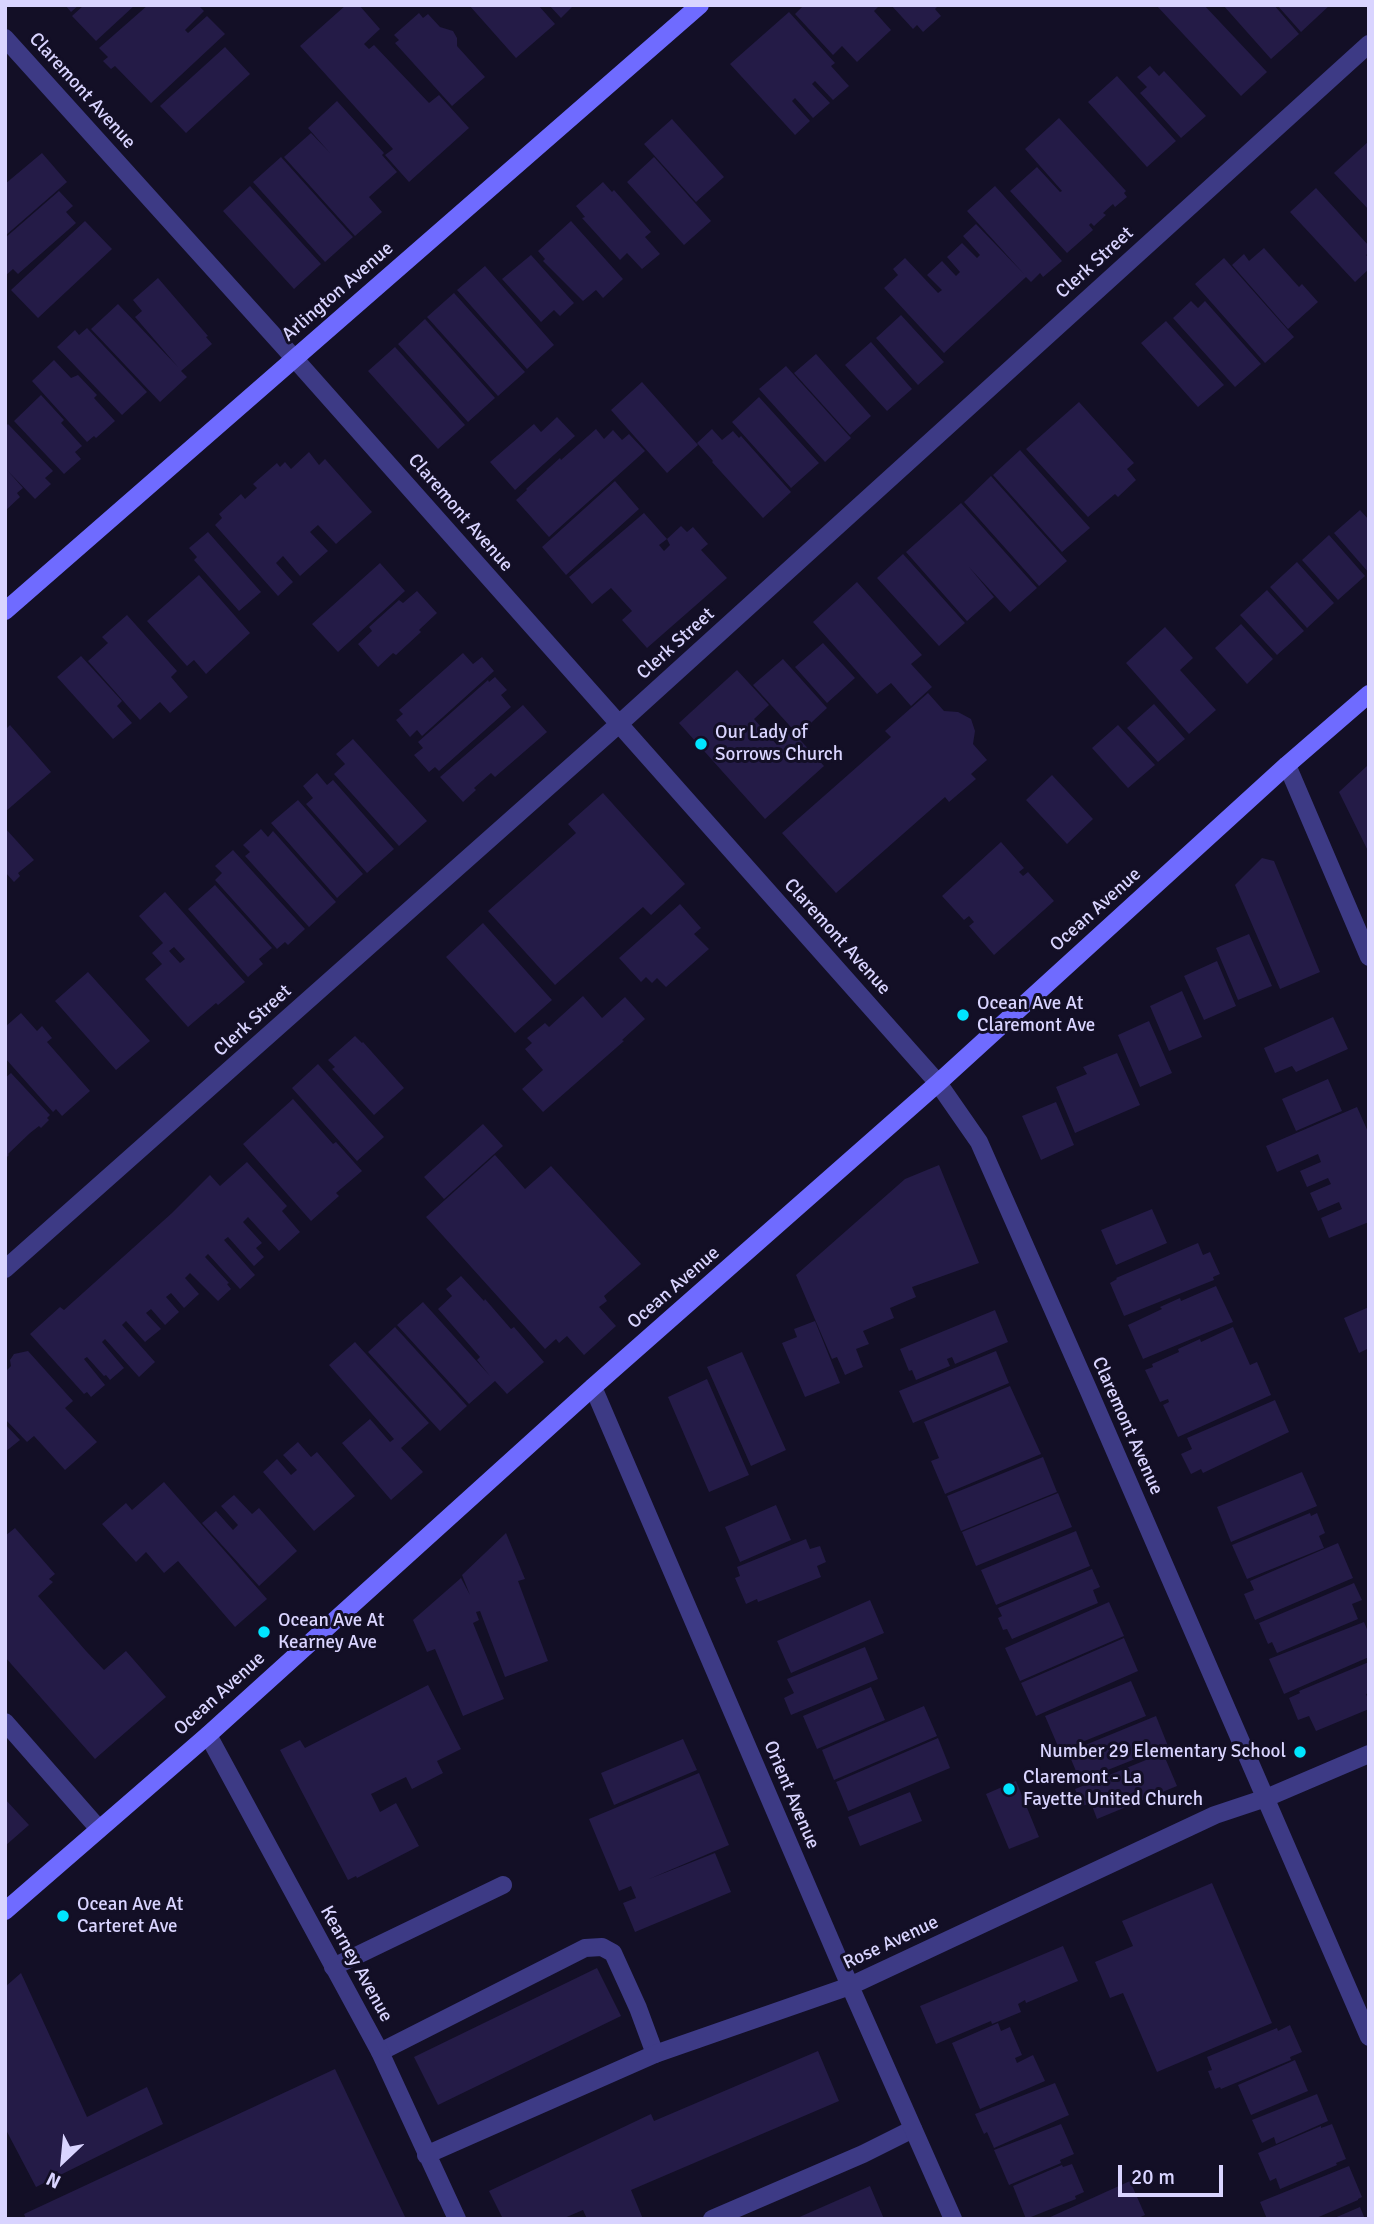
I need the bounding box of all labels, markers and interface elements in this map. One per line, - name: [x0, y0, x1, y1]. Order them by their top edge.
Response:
- street label: Claremont Avenue: [24, 28, 140, 154]
- street label: Clerk Street: [1051, 222, 1139, 304]
- street label: Arlington Avenue: [278, 237, 398, 347]
- street label: Claremont Avenue: [403, 449, 517, 577]
- street label: Clerk Street: [632, 603, 720, 685]
- place label: Our Lady of Sorrows Church: [715, 722, 843, 766]
- marker: Our Lady of Sorrows Church: [693, 736, 709, 752]
- street label: Ocean Avenue: [1046, 863, 1146, 957]
- street label: Claremont Avenue: [779, 874, 895, 1000]
- street label: Clerk Street: [209, 980, 297, 1062]
- place label: Ocean Ave At Claremont Ave: [977, 993, 1095, 1037]
- marker: Ocean Ave At Claremont Ave: [955, 1007, 971, 1023]
- street label: Ocean Avenue: [623, 1242, 725, 1334]
- street label: Claremont Avenue: [1086, 1354, 1168, 1498]
- place label: Ocean Ave At Kearney Ave: [278, 1610, 384, 1654]
- marker: Ocean Ave At Kearney Ave: [256, 1624, 272, 1640]
- street label: Ocean Avenue: [170, 1647, 270, 1741]
- street label: Orient Avenue: [758, 1738, 824, 1852]
- place label: Number 29 Elementary School: [1039, 1741, 1286, 1763]
- marker: Number 29 Elementary School: [1292, 1744, 1308, 1760]
- place label: Claremont - La Fayette United Church: [1023, 1767, 1203, 1811]
- marker: Claremont - La Fayette United Church: [1001, 1781, 1017, 1797]
- place label: Ocean Ave At Carteret Ave: [77, 1894, 183, 1938]
- street label: Kearney Avenue: [315, 1902, 397, 2026]
- marker: Ocean Ave At Carteret Ave: [55, 1908, 71, 1924]
- street label: Rose Avenue: [840, 1911, 942, 1975]
- north arrow: [28, 2126, 98, 2196]
- scale bar: [1122, 2150, 1227, 2194]
- text: 20 m: [1131, 2164, 1175, 2190]
- text: N: [43, 2166, 65, 2194]

